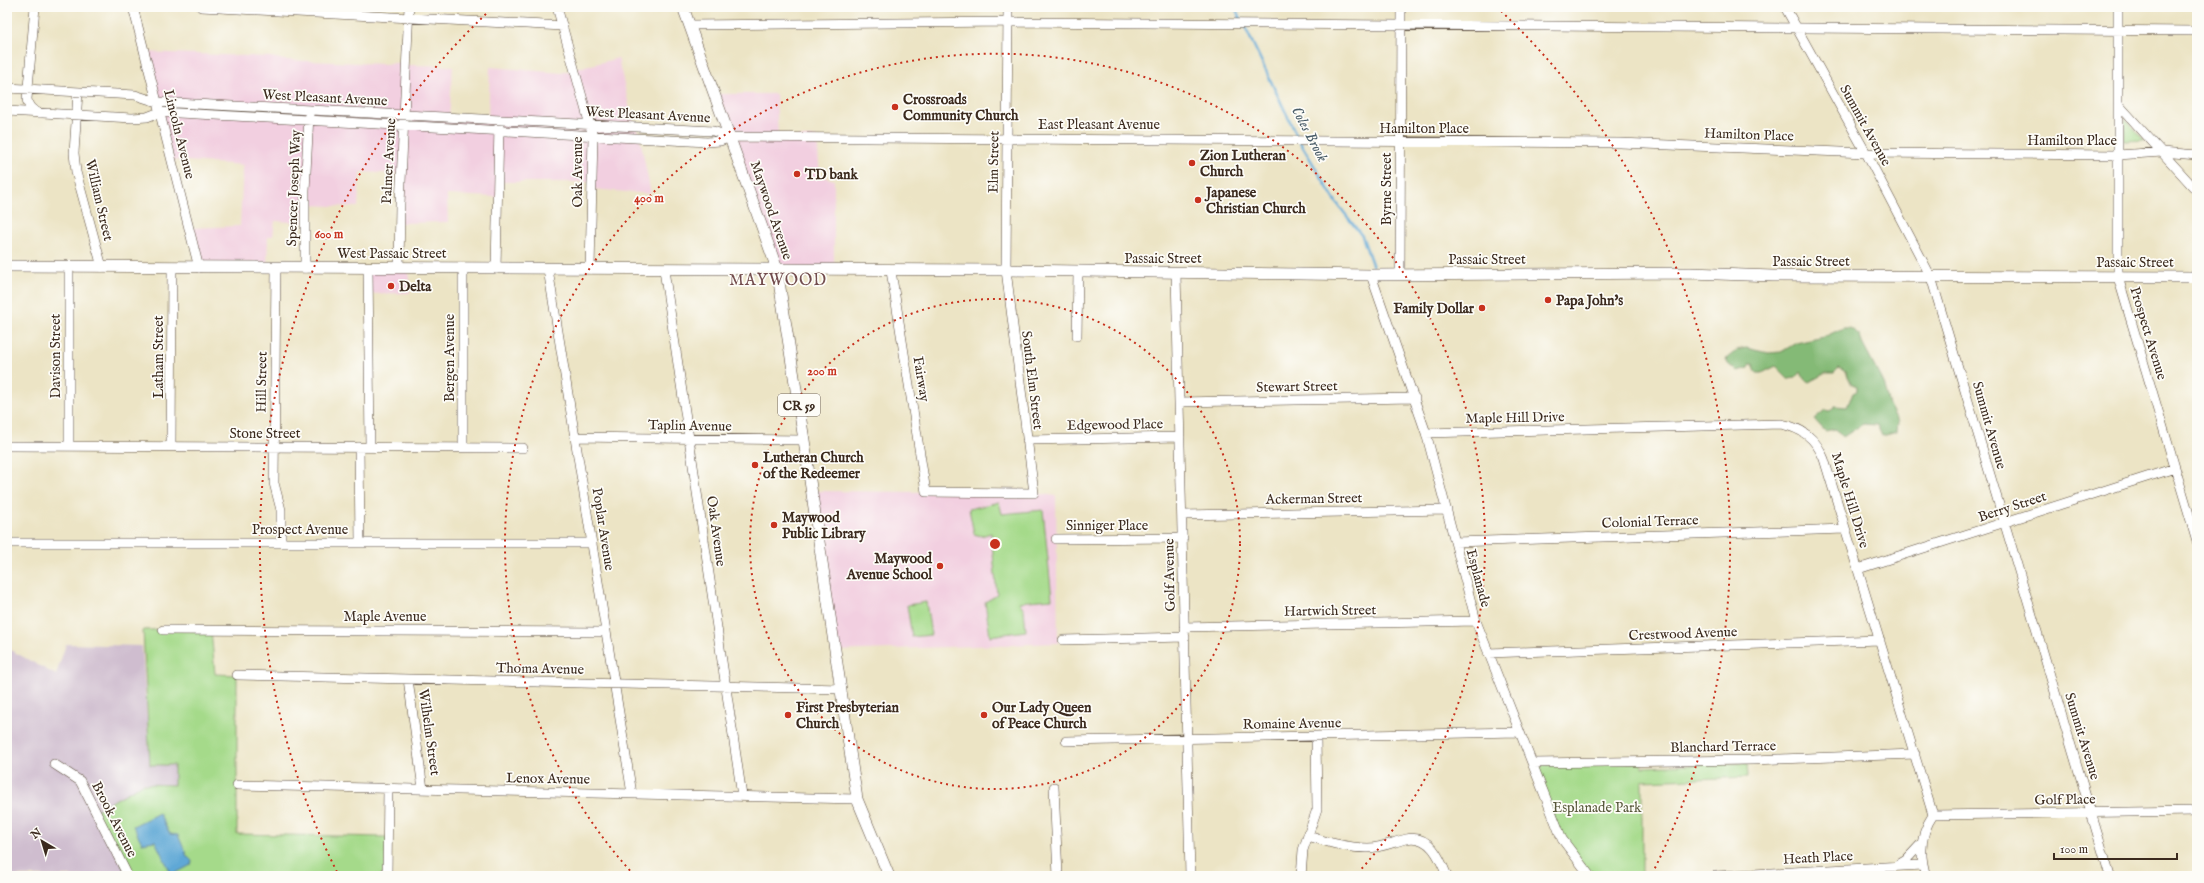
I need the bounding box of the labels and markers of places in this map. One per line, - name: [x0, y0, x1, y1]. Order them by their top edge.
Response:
- place label: Crossroads Community Church: [903, 91, 1019, 125]
- marker: Crossroads Community Church: [890, 102, 900, 112]
- place label: Zion Lutheran Church: [1200, 147, 1287, 181]
- marker: Zion Lutheran Church: [1187, 158, 1197, 168]
- place label: TD bank: [804, 166, 858, 184]
- marker: TD bank: [792, 169, 802, 179]
- place label: Japanese Christian Church: [1204, 184, 1306, 218]
- marker: Japanese Christian Church: [1193, 195, 1203, 205]
- place label: Delta: [399, 278, 432, 296]
- marker: Delta: [386, 281, 396, 291]
- place label: Papa John's: [1556, 292, 1623, 310]
- marker: Papa John's: [1543, 295, 1553, 305]
- place label: Family Dollar: [1394, 300, 1475, 318]
- marker: Family Dollar: [1477, 303, 1487, 313]
- place label: Lutheran Church of the Redeemer: [763, 449, 864, 483]
- marker: Lutheran Church of the Redeemer: [750, 460, 760, 470]
- place label: Maywood Public Library: [782, 509, 867, 543]
- marker: Maywood Public Library: [769, 520, 779, 530]
- centre of rings: [988, 537, 1002, 551]
- place label: Maywood Avenue School: [846, 550, 933, 584]
- marker: Maywood Avenue School: [935, 561, 945, 571]
- place label: First Presbyterian Church: [796, 699, 900, 733]
- place label: Our Lady Queen of Peace Church: [992, 699, 1092, 733]
- marker: First Presbyterian Church: [783, 710, 793, 720]
- marker: Our Lady Queen of Peace Church: [979, 710, 989, 720]

